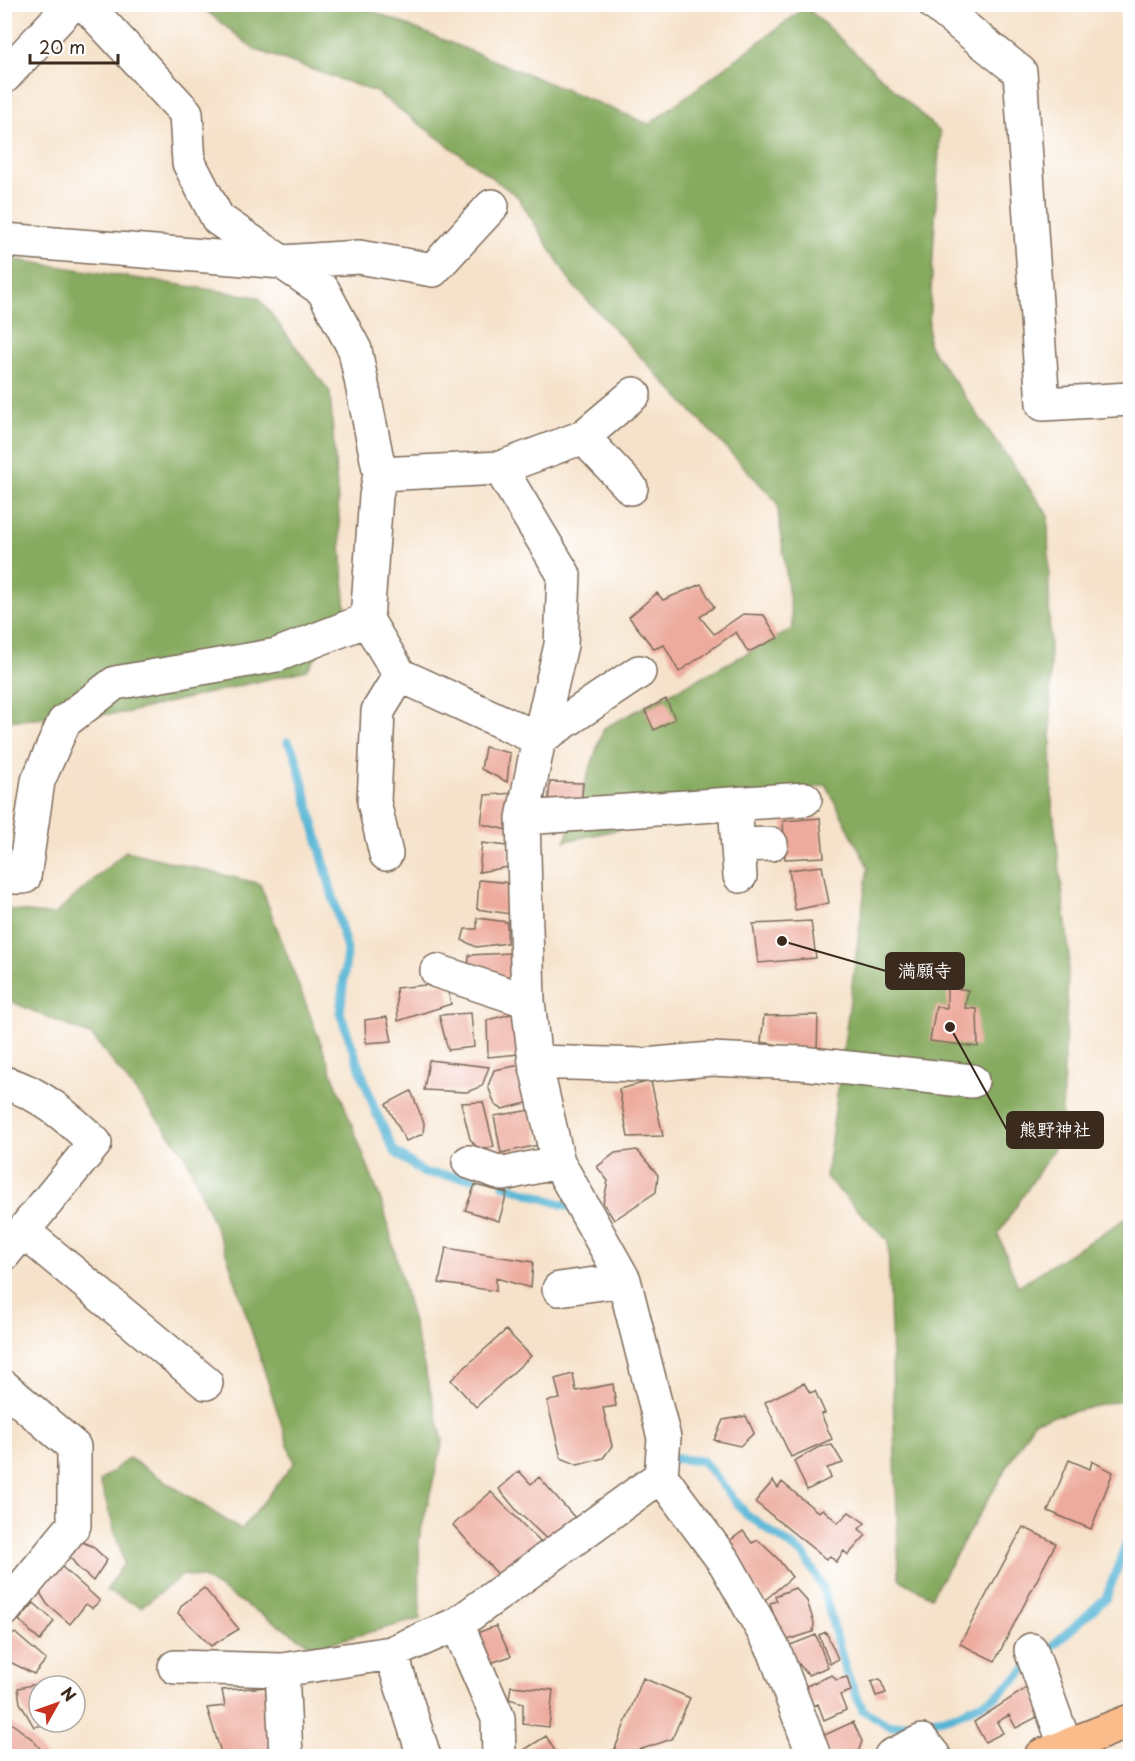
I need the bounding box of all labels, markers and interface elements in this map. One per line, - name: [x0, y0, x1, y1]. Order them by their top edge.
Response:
- scale bar: [30, 27, 118, 65]
- text: 20 m: [39, 33, 85, 60]
- callout: 満願寺: [886, 953, 964, 989]
- text: 満願寺: [898, 956, 952, 983]
- callout: 熊野神社: [1007, 1112, 1103, 1148]
- text: 熊野神社: [1019, 1115, 1091, 1142]
- north arrow: [27, 1674, 87, 1734]
- text: N: [56, 1681, 83, 1706]

